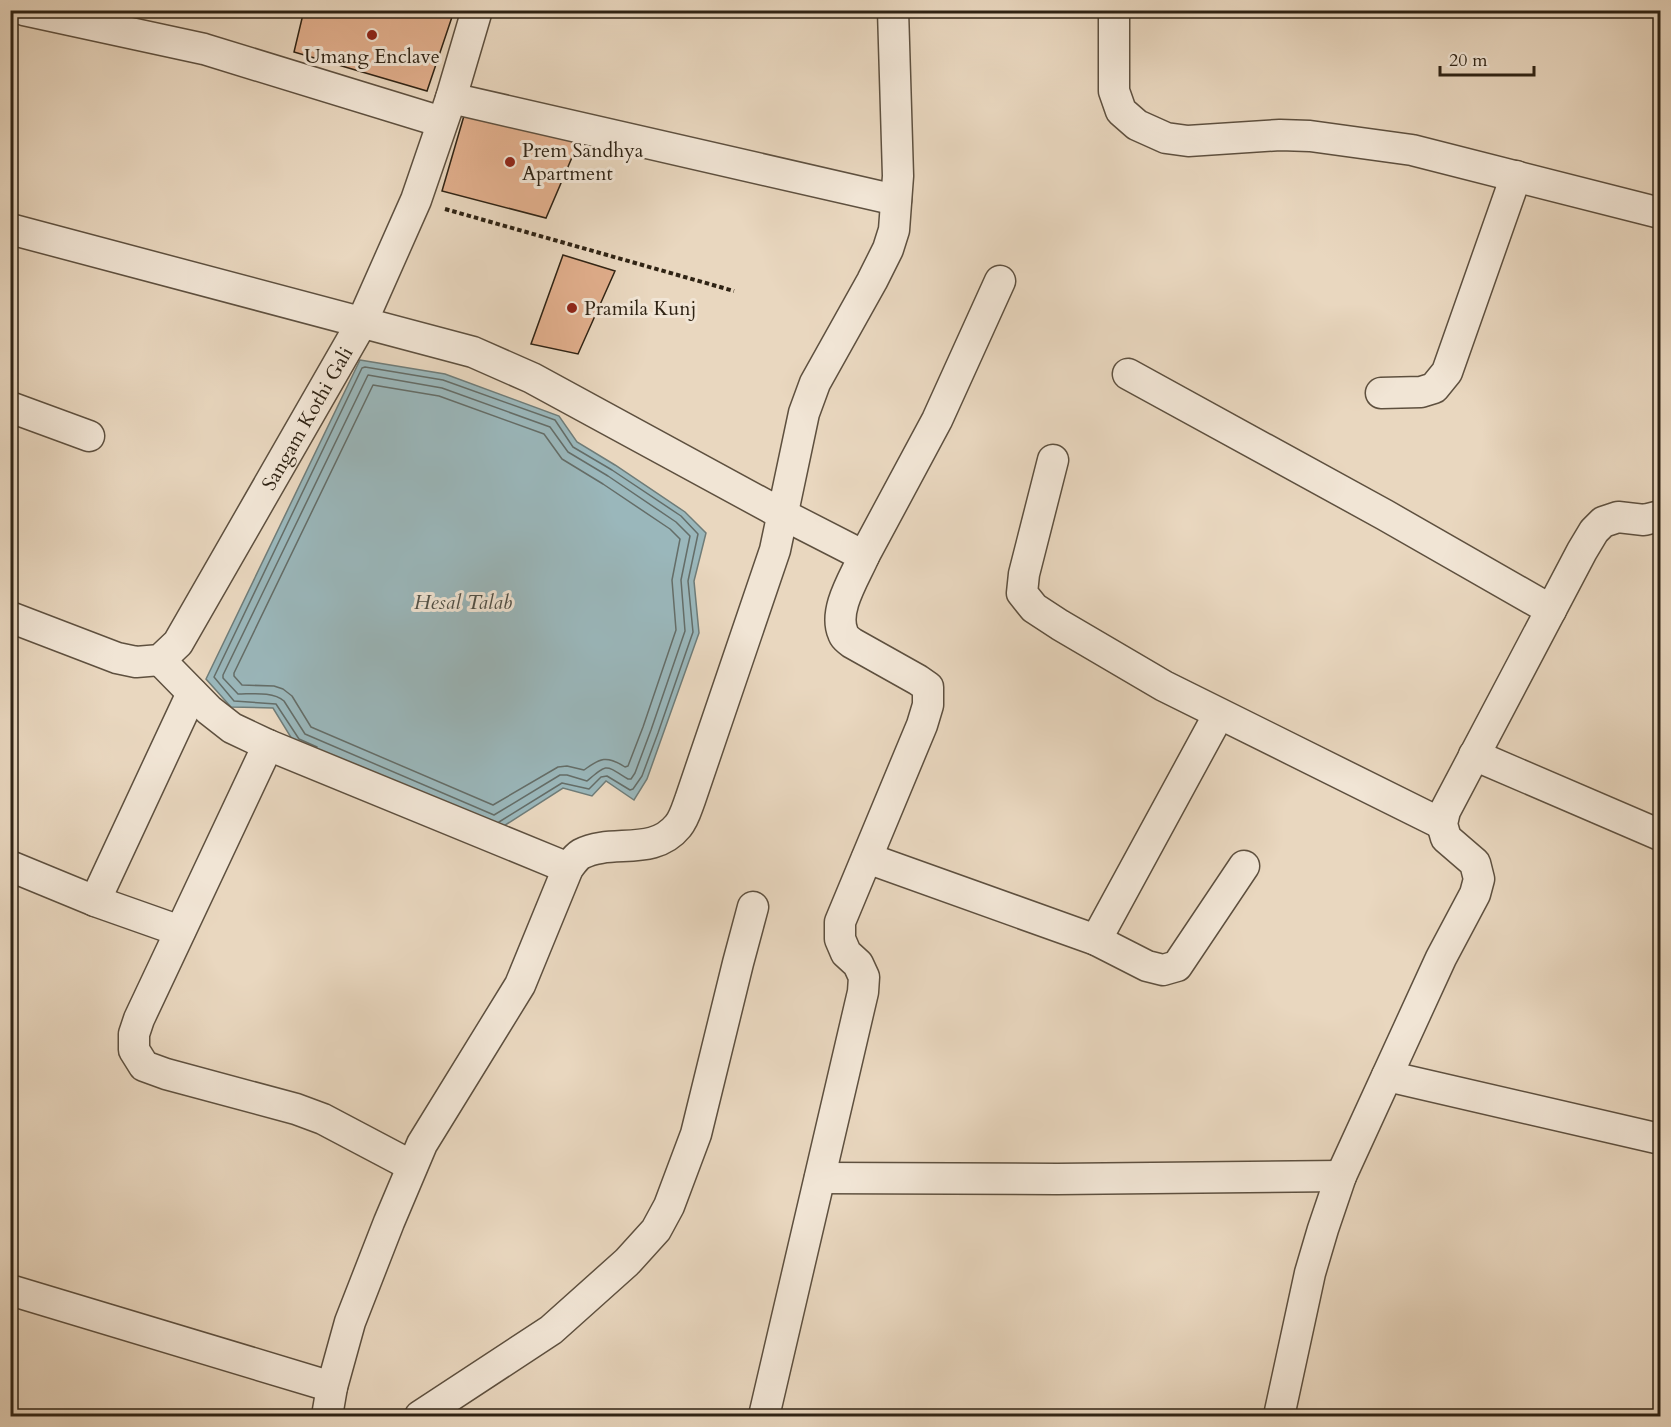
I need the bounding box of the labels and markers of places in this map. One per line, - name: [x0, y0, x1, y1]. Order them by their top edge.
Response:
- marker: Umang Enclave: [365, 28, 379, 42]
- place label: Umang Enclave: [304, 43, 440, 70]
- place label: Prem Sandhya Apartment: [522, 137, 644, 187]
- marker: Prem Sandhya Apartment: [503, 155, 517, 169]
- place label: Pramila Kunj: [584, 295, 696, 322]
- marker: Pramila Kunj: [565, 301, 579, 315]

